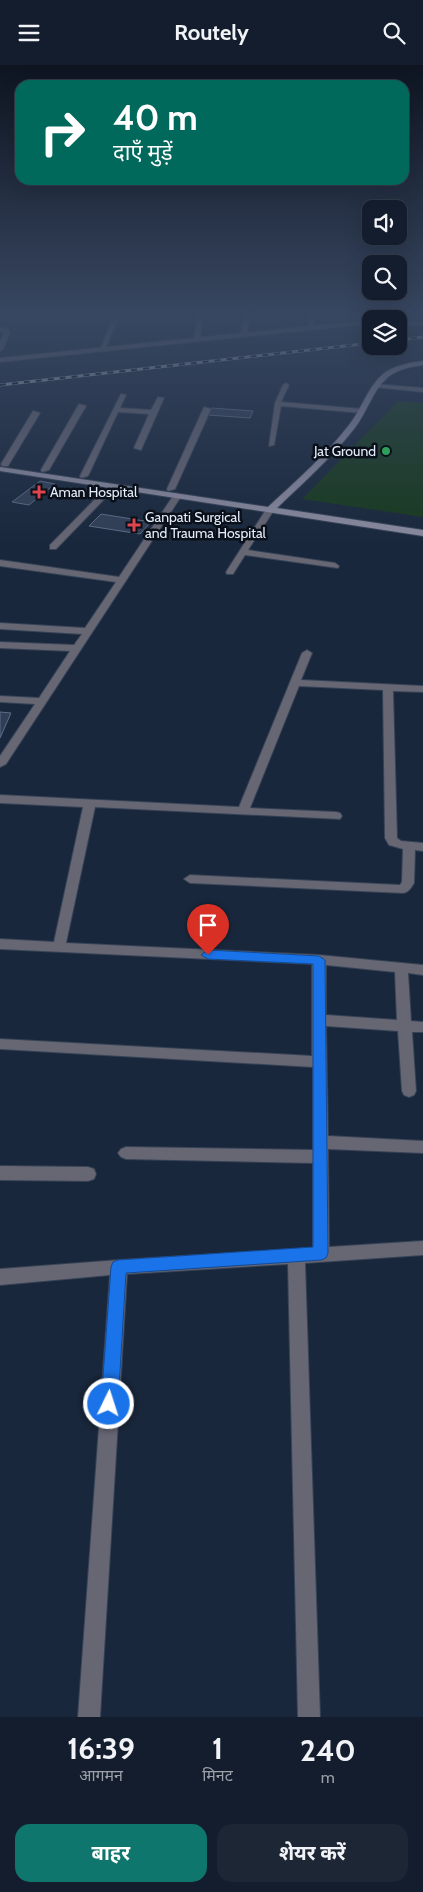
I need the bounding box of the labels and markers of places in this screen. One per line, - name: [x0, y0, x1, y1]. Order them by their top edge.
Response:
- place label: Jat Ground: [313, 442, 376, 460]
- marker: Jat Ground: [380, 445, 392, 457]
- place label: Aman Hospital: [50, 483, 138, 501]
- marker: Aman Hospital: [32, 485, 46, 499]
- place label: Ganpati Surgical and Trauma Hospital: [145, 508, 267, 542]
- marker: Ganpati Surgical and Trauma Hospital: [127, 518, 141, 532]
- pin: [187, 904, 229, 955]

